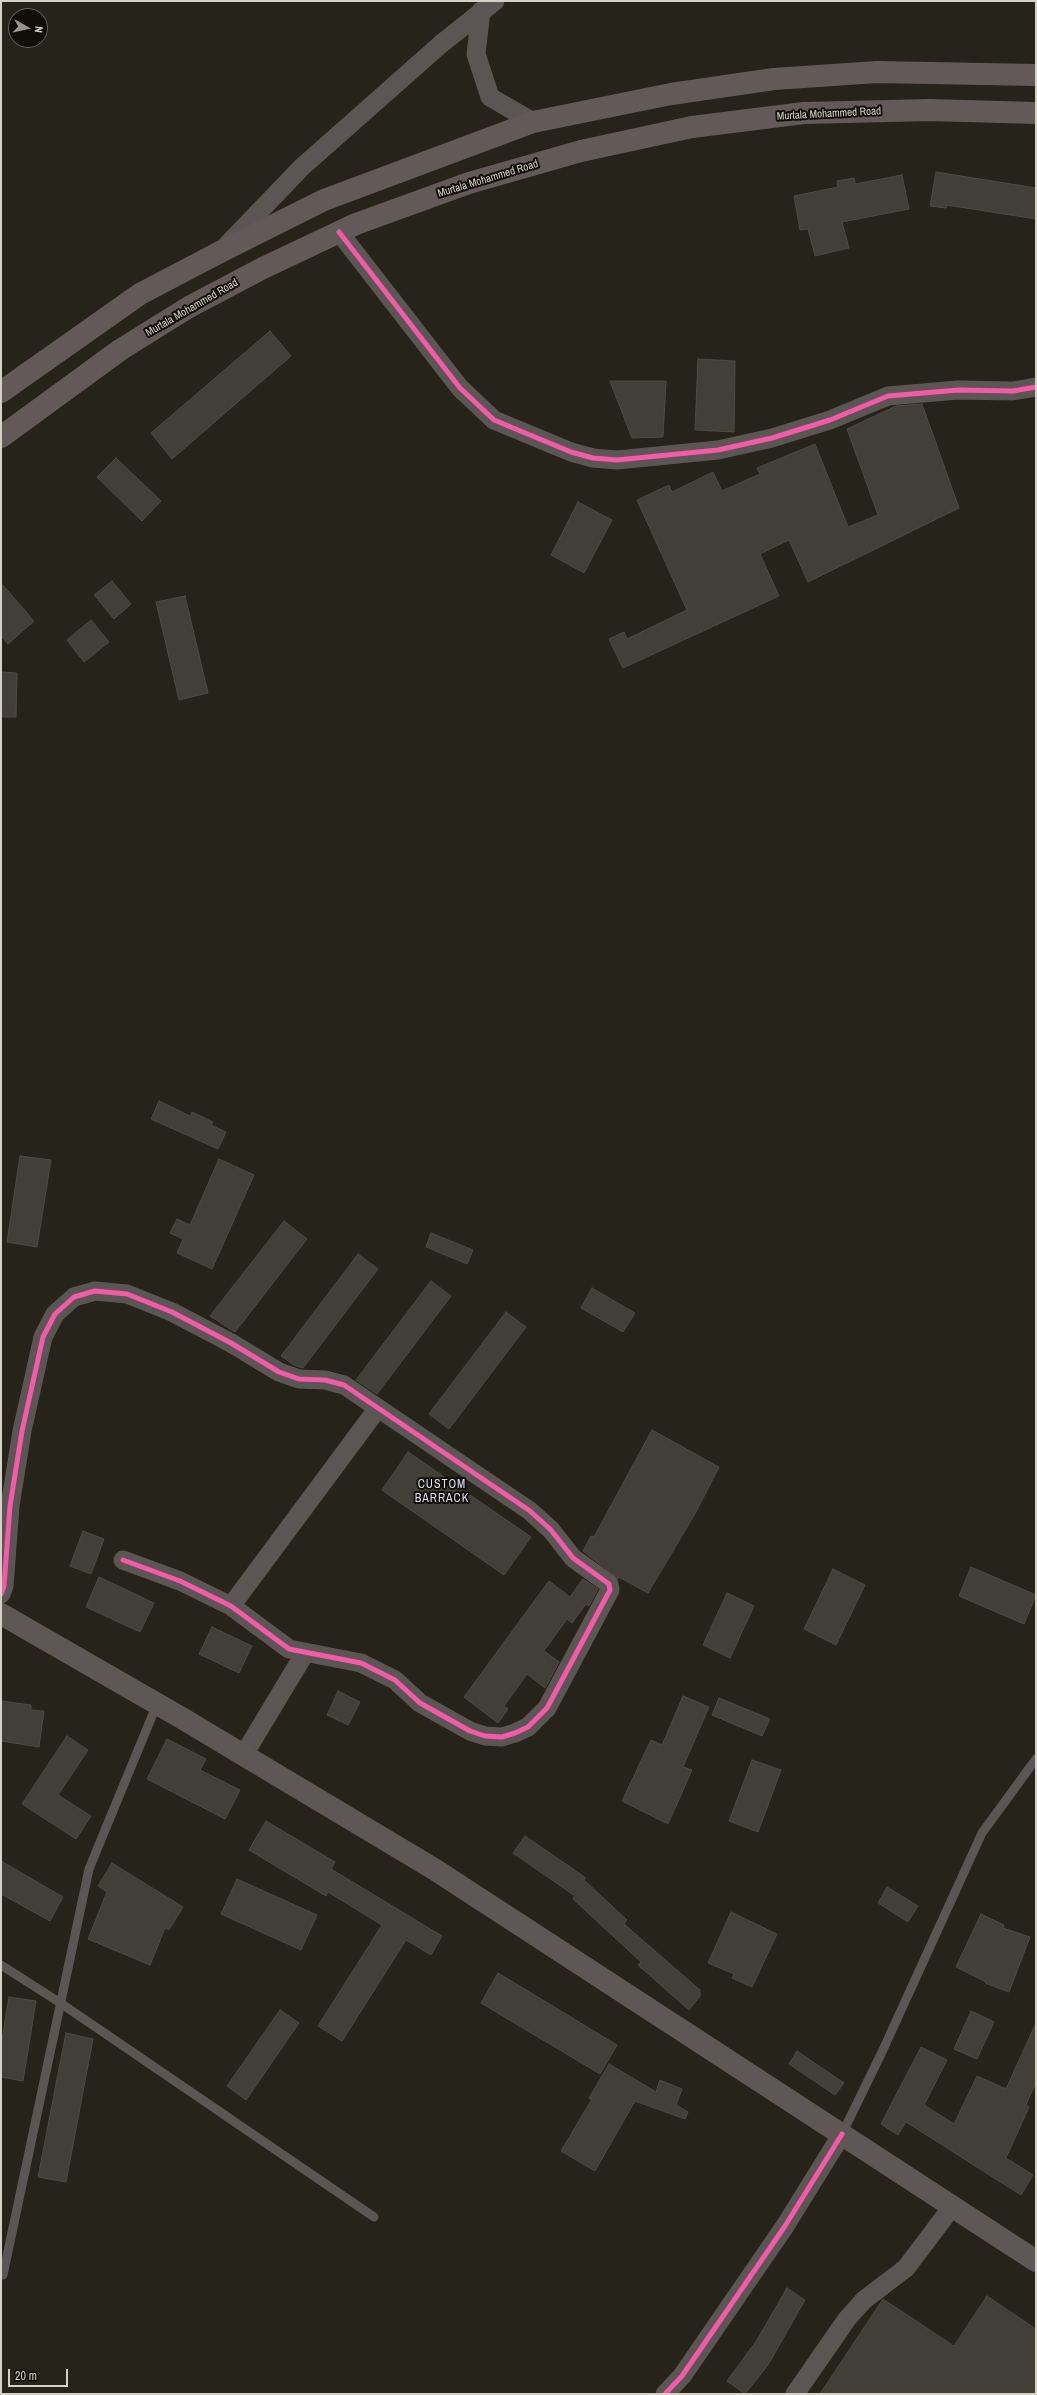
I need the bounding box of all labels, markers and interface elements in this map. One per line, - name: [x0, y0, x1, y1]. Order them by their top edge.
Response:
- north arrow: [8, 8, 48, 48]
- text: N: [32, 25, 46, 34]
- street label: Murtala Mohammed Road: [777, 105, 881, 123]
- street label: Murtala Mohammed Road: [436, 157, 540, 201]
- street label: Murtala Mohammed Road: [144, 276, 240, 340]
- district label: CUSTOM BARRACK: [415, 1478, 469, 1506]
- scale bar: [10, 2361, 70, 2387]
- text: 20 m: [15, 2368, 37, 2384]

